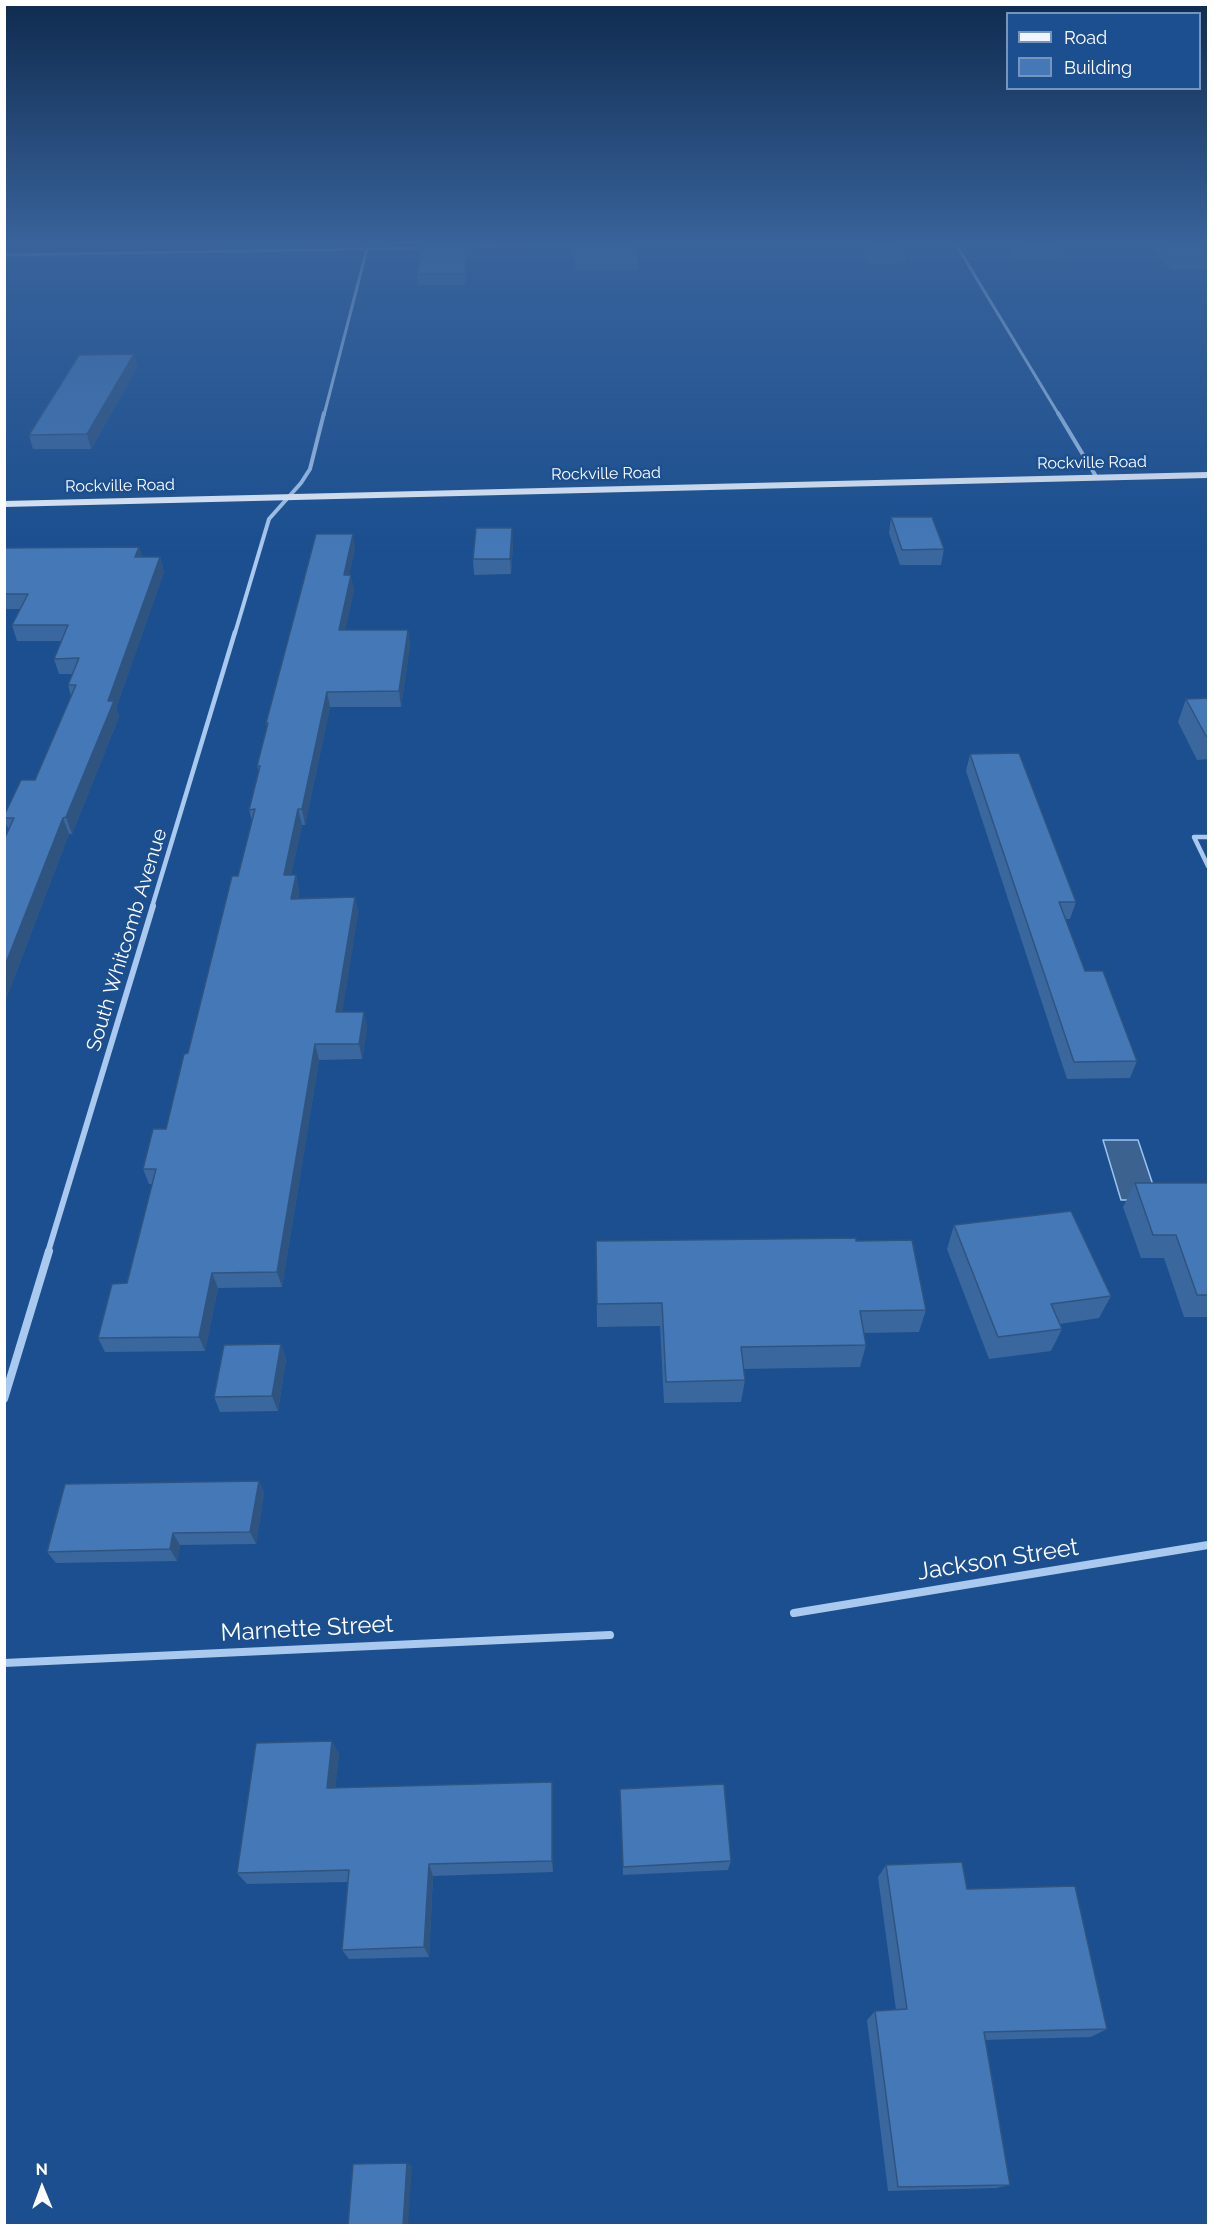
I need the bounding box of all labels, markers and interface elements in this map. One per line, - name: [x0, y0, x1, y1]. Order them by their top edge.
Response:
- legend: [1006, 12, 1201, 90]
- text: Road: [1064, 27, 1107, 48]
- text: Building: [1064, 57, 1132, 78]
- street label: Rockville Road: [1037, 452, 1147, 474]
- street label: Rockville Road: [551, 463, 661, 485]
- street label: Rockville Road: [65, 475, 175, 497]
- street label: South Whitcomb Avenue: [82, 826, 172, 1054]
- street label: Jackson Street: [915, 1533, 1081, 1587]
- street label: Marnette Street: [220, 1610, 394, 1648]
- north arrow: [12, 2158, 72, 2218]
- text: N: [35, 2160, 48, 2179]

